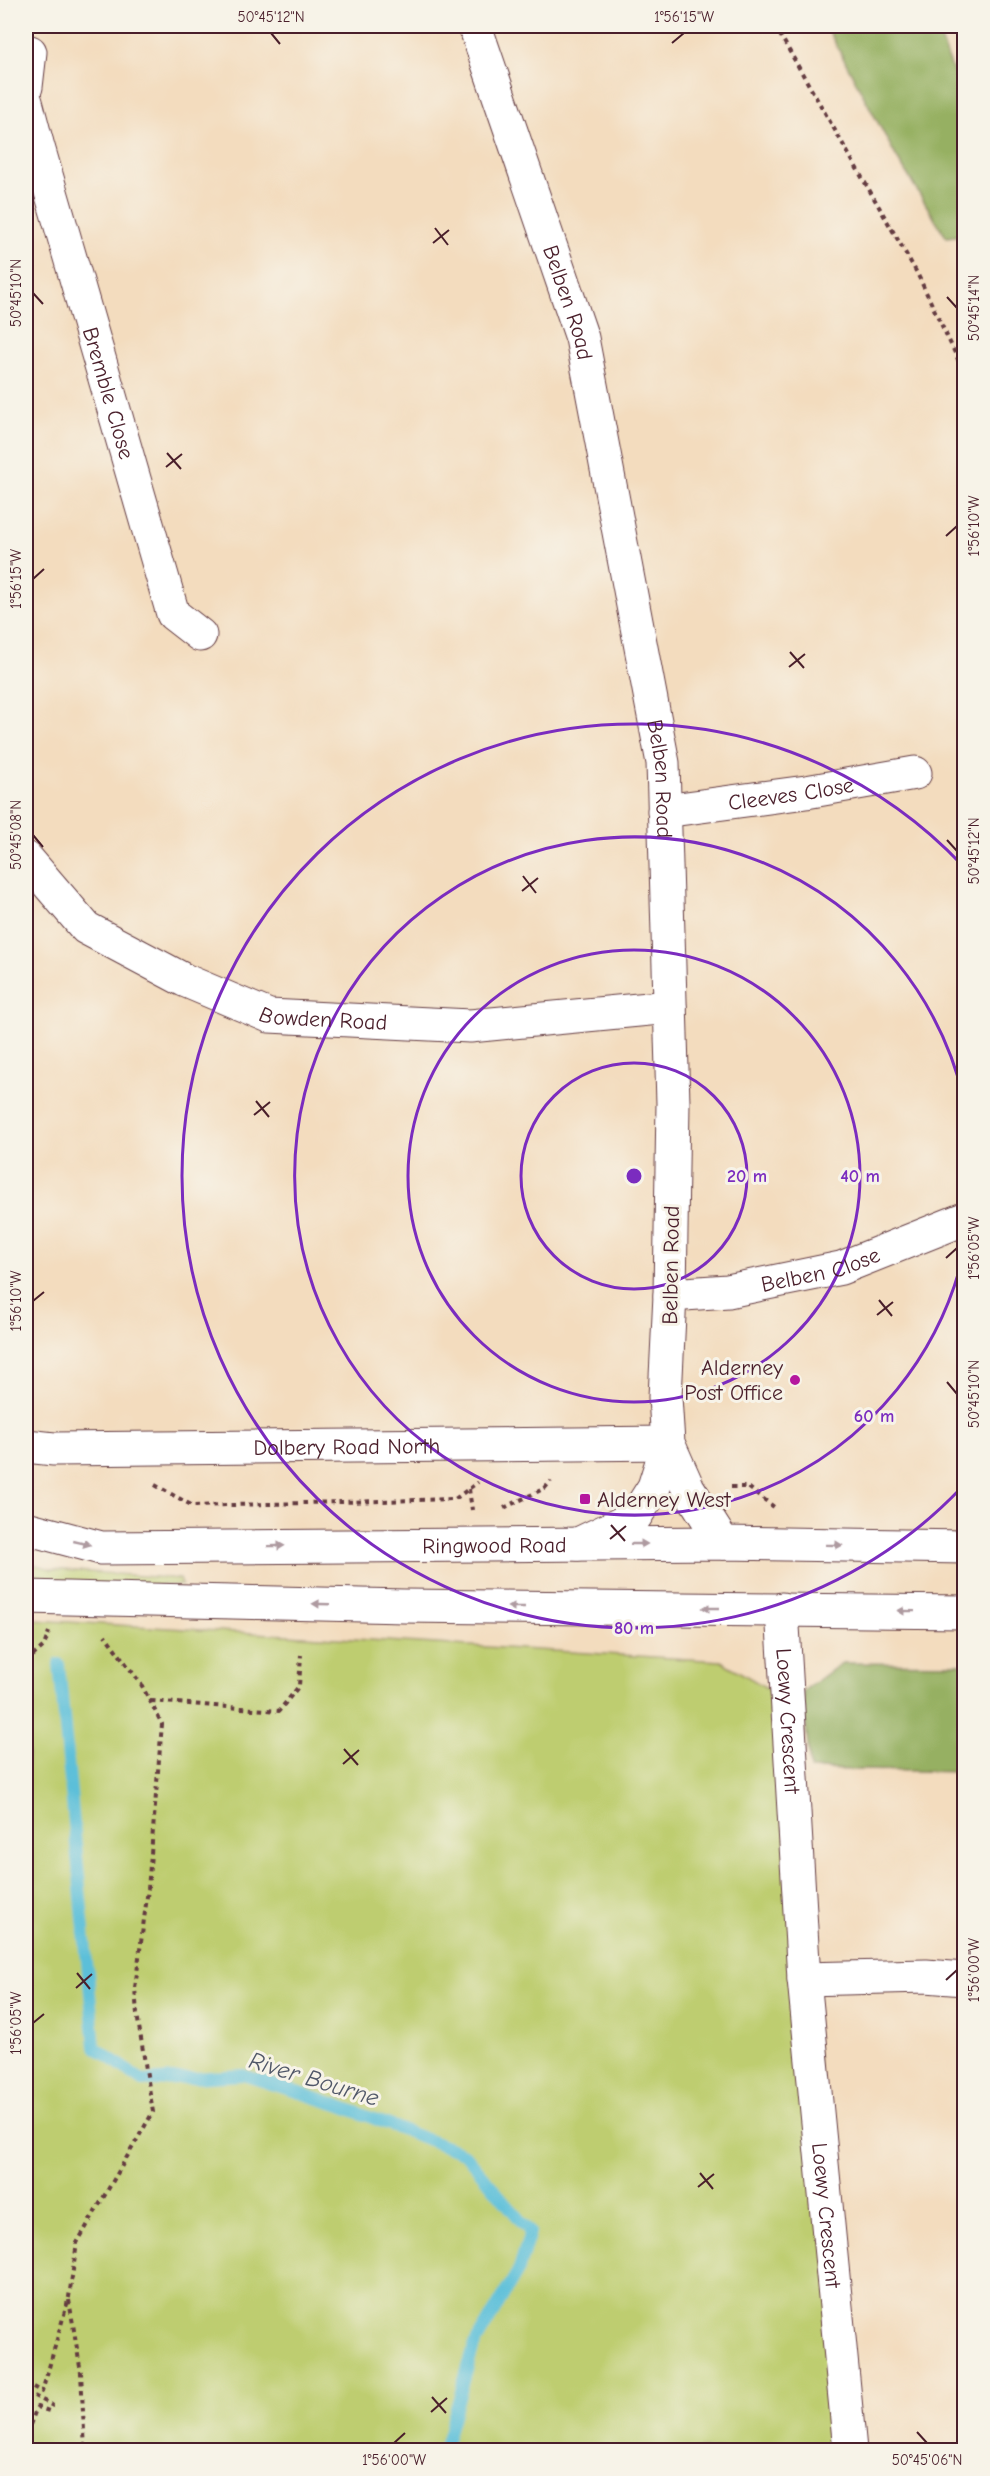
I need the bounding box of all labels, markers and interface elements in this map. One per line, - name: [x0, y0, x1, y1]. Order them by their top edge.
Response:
- text: 50°45'12"N: [237, 8, 305, 26]
- text: 1°56'15"W: [654, 8, 714, 26]
- street label: Belben Road: [537, 242, 598, 362]
- text: 50°45'10"N: [7, 259, 25, 327]
- text: 50°45'14"N: [965, 275, 983, 341]
- street label: Bremble Close: [77, 324, 140, 462]
- text: 1°56'10"W: [965, 495, 983, 557]
- text: 1°56'15"W: [7, 549, 25, 609]
- street label: Belben Road: [641, 717, 677, 839]
- street label: Cleeves Close: [727, 772, 856, 816]
- text: 50°45'08"N: [7, 800, 25, 870]
- text: 50°45'12"N: [965, 817, 983, 885]
- street label: Bowden Road: [255, 1001, 388, 1036]
- centre of rings: [624, 1166, 644, 1186]
- text: 20 m: [727, 1166, 767, 1187]
- text: 40 m: [840, 1166, 880, 1187]
- street label: Belben Road: [657, 1205, 685, 1325]
- text: 1°56'05"W: [965, 1216, 983, 1280]
- street label: Belben Close: [759, 1242, 884, 1298]
- text: 1°56'10"W: [7, 1270, 25, 1332]
- place label: Alderney Post Office: [684, 1355, 783, 1406]
- text: 50°45'10"N: [965, 1360, 983, 1428]
- marker: Alderney Post Office: [788, 1373, 802, 1387]
- text: 60 m: [854, 1406, 894, 1427]
- street label: Dolbery Road North: [253, 1433, 440, 1461]
- place label: Alderney West: [597, 1487, 731, 1513]
- marker: Alderney West: [578, 1492, 592, 1506]
- street label: Ringwood Road: [422, 1532, 567, 1559]
- one-way arrow: [73, 1539, 91, 1549]
- one-way arrow: [630, 1539, 649, 1549]
- one-way arrow: [825, 1540, 844, 1550]
- one-way arrow: [267, 1541, 286, 1551]
- one-way arrow: [312, 1599, 331, 1609]
- one-way arrow: [507, 1602, 526, 1612]
- one-way arrow: [702, 1603, 721, 1613]
- one-way arrow: [897, 1606, 916, 1616]
- text: 80 m: [614, 1618, 654, 1639]
- street label: Loewy Crescent: [770, 1647, 805, 1795]
- text: 1°56'00"W: [965, 1938, 983, 2002]
- text: 1°56'05"W: [7, 1991, 25, 2055]
- water label: River Bourne: [246, 2046, 382, 2112]
- street label: Loewy Crescent: [806, 2142, 846, 2290]
- text: 1°56'00"W: [362, 2451, 426, 2469]
- text: 50°45'06"N: [892, 2451, 962, 2469]

